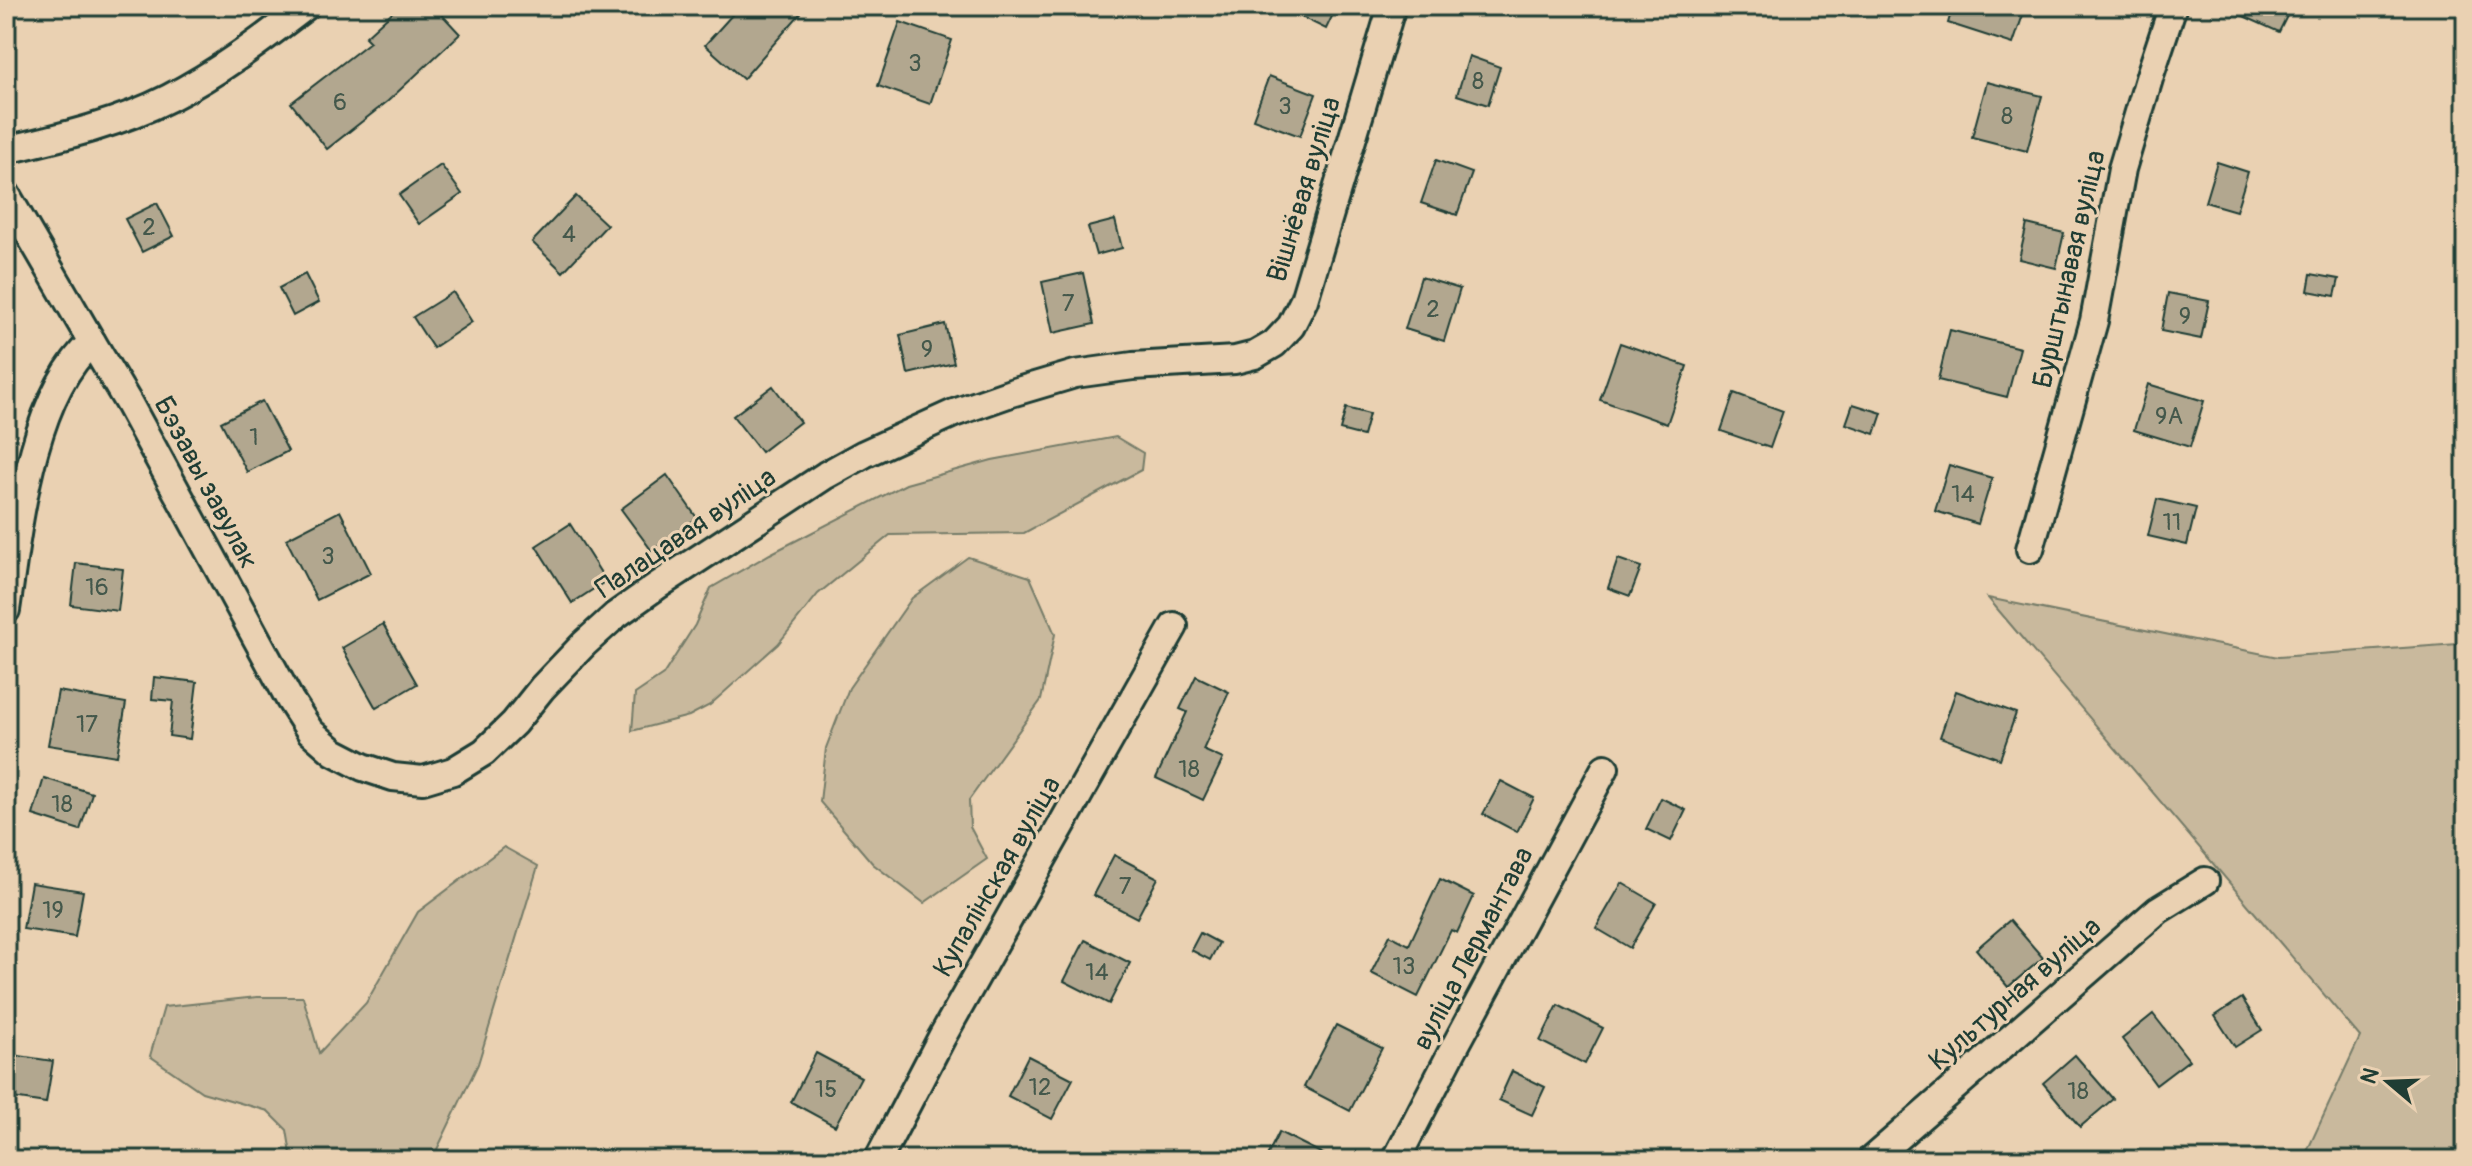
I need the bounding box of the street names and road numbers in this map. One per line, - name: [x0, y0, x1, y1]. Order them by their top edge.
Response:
- street label: Вішнёвая вуліца: [1260, 93, 1349, 286]
- street label: Бурштынавая вуліца: [2025, 147, 2114, 392]
- street label: Бэзавы завулак: [145, 390, 266, 575]
- street label: Палацавая вуліца: [589, 460, 783, 607]
- street label: Купалінская вуліца: [926, 770, 1069, 983]
- street label: вуліца Лермантава: [1405, 841, 1542, 1056]
- street label: Культурная вуліца: [1922, 910, 2108, 1079]

